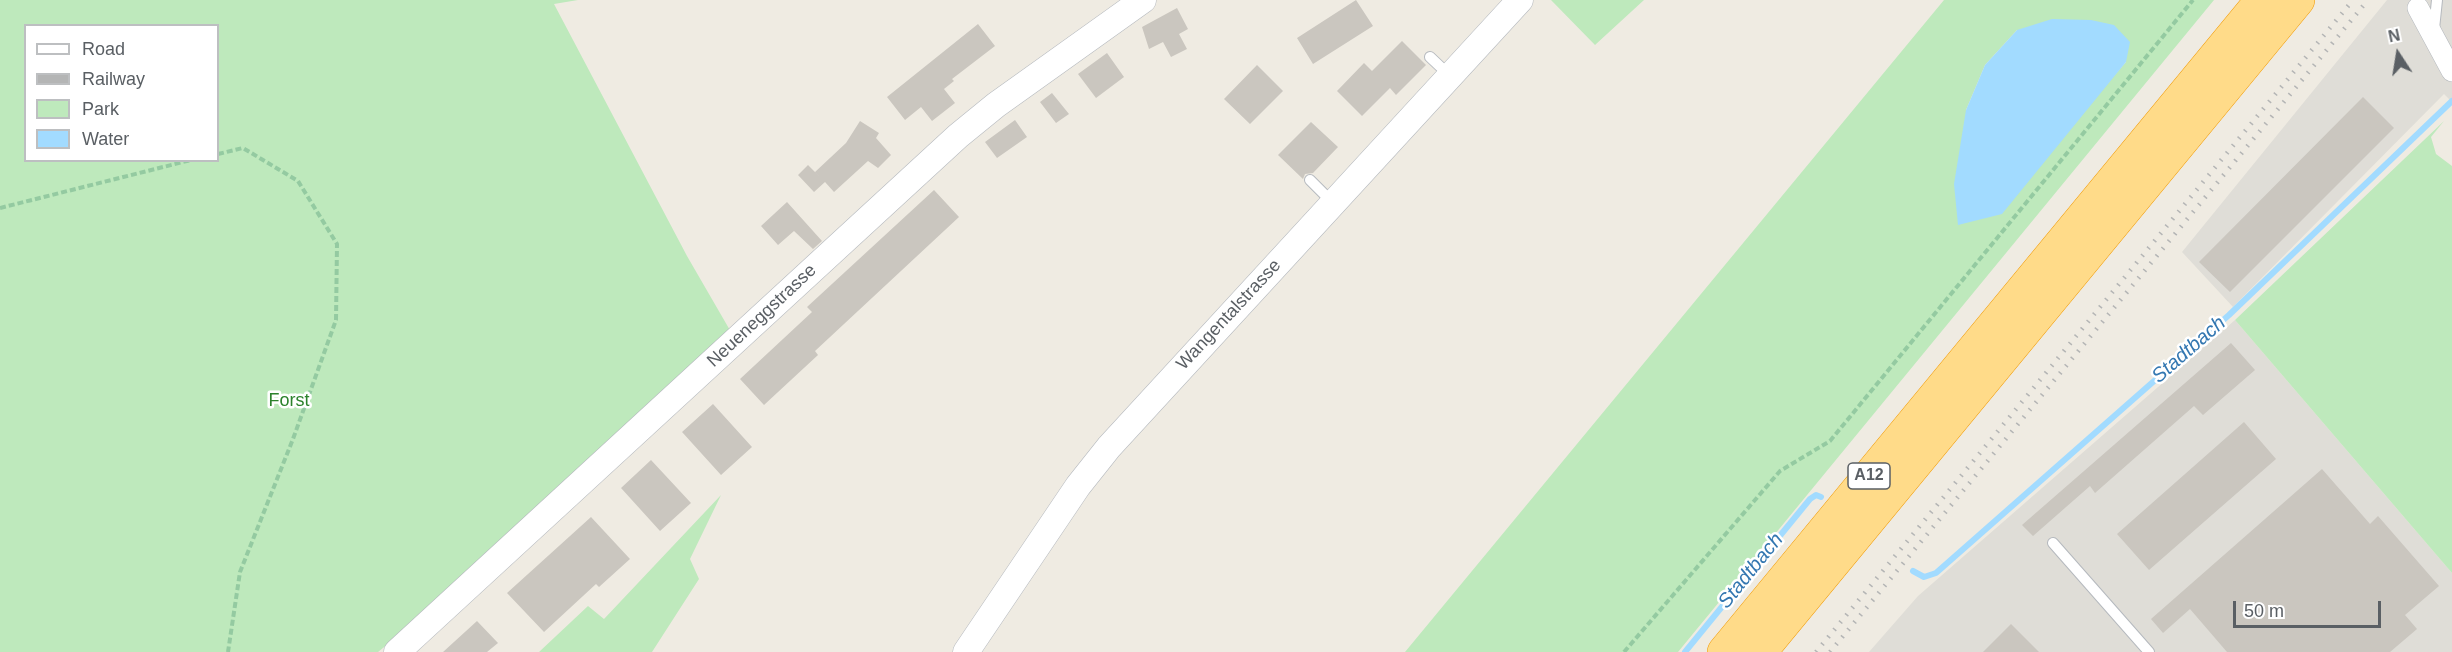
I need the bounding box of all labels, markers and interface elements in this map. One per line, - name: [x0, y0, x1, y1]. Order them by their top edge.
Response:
- legend: [24, 24, 219, 162]
- north arrow: [2368, 24, 2428, 84]
- text: N: [2387, 26, 2402, 45]
- text: Road: [82, 39, 125, 59]
- text: Railway: [82, 69, 145, 89]
- text: Park: [82, 99, 119, 119]
- text: Water: [82, 129, 129, 149]
- street label: Wangentalstrasse: [1172, 255, 1286, 375]
- street label: Neueneggstrasse: [703, 260, 821, 372]
- water label: Stadtbach: [2147, 311, 2231, 389]
- park label: Forst: [268, 390, 310, 412]
- road number: A12: [1848, 463, 1890, 489]
- water label: Stadtbach: [1713, 528, 1789, 614]
- scale bar: [2236, 589, 2384, 627]
- text: 50 m: [2244, 601, 2284, 621]

